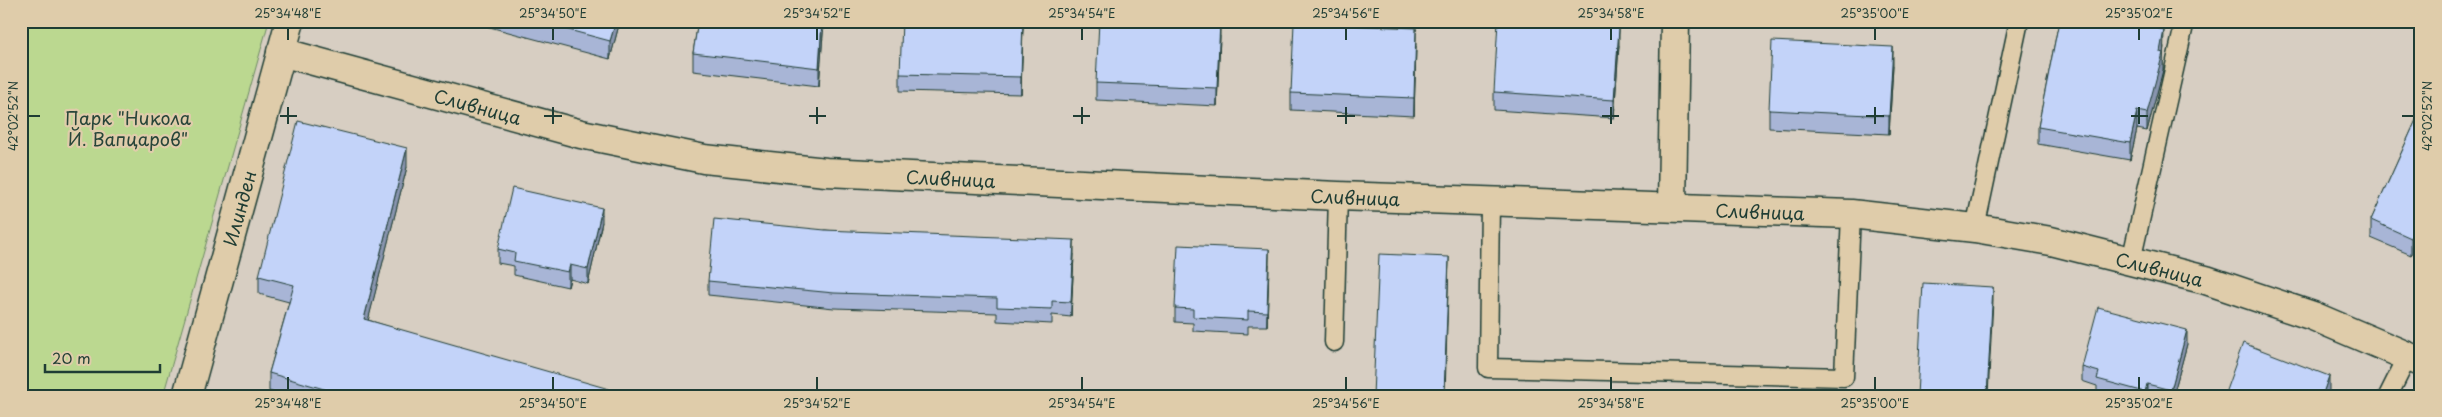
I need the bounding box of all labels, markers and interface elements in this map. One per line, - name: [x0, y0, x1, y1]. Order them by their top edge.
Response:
- text: 25°34'48"E: [254, 4, 322, 22]
- text: 25°34'50"E: [519, 4, 587, 22]
- text: 25°34'52"E: [783, 4, 851, 22]
- text: 25°34'54"E: [1048, 4, 1116, 22]
- text: 25°34'56"E: [1312, 4, 1380, 22]
- text: 25°34'58"E: [1577, 4, 1645, 22]
- text: 25°35'00"E: [1841, 4, 1909, 22]
- text: 25°35'02"E: [2105, 4, 2173, 22]
- text: 42°02'52"N: [4, 81, 22, 151]
- street label: Сливница: [431, 81, 525, 131]
- text: 42°02'52"N: [2418, 81, 2436, 151]
- park label: Парк "Никола Й. Вапцаров": [65, 104, 192, 152]
- street label: Сливница: [905, 162, 997, 193]
- street label: Илинден: [215, 167, 262, 249]
- street label: Сливница: [1310, 181, 1401, 212]
- street label: Сливница: [1715, 196, 1806, 226]
- street label: Сливница: [2113, 244, 2207, 293]
- scale bar: [45, 342, 160, 374]
- text: 20 m: [52, 346, 91, 369]
- text: 25°34'48"E: [254, 394, 322, 412]
- text: 25°34'50"E: [519, 394, 587, 412]
- text: 25°34'52"E: [783, 394, 851, 412]
- text: 25°34'54"E: [1048, 394, 1116, 412]
- text: 25°34'56"E: [1312, 394, 1380, 412]
- text: 25°34'58"E: [1577, 394, 1645, 412]
- text: 25°35'00"E: [1841, 394, 1909, 412]
- text: 25°35'02"E: [2105, 394, 2173, 412]

